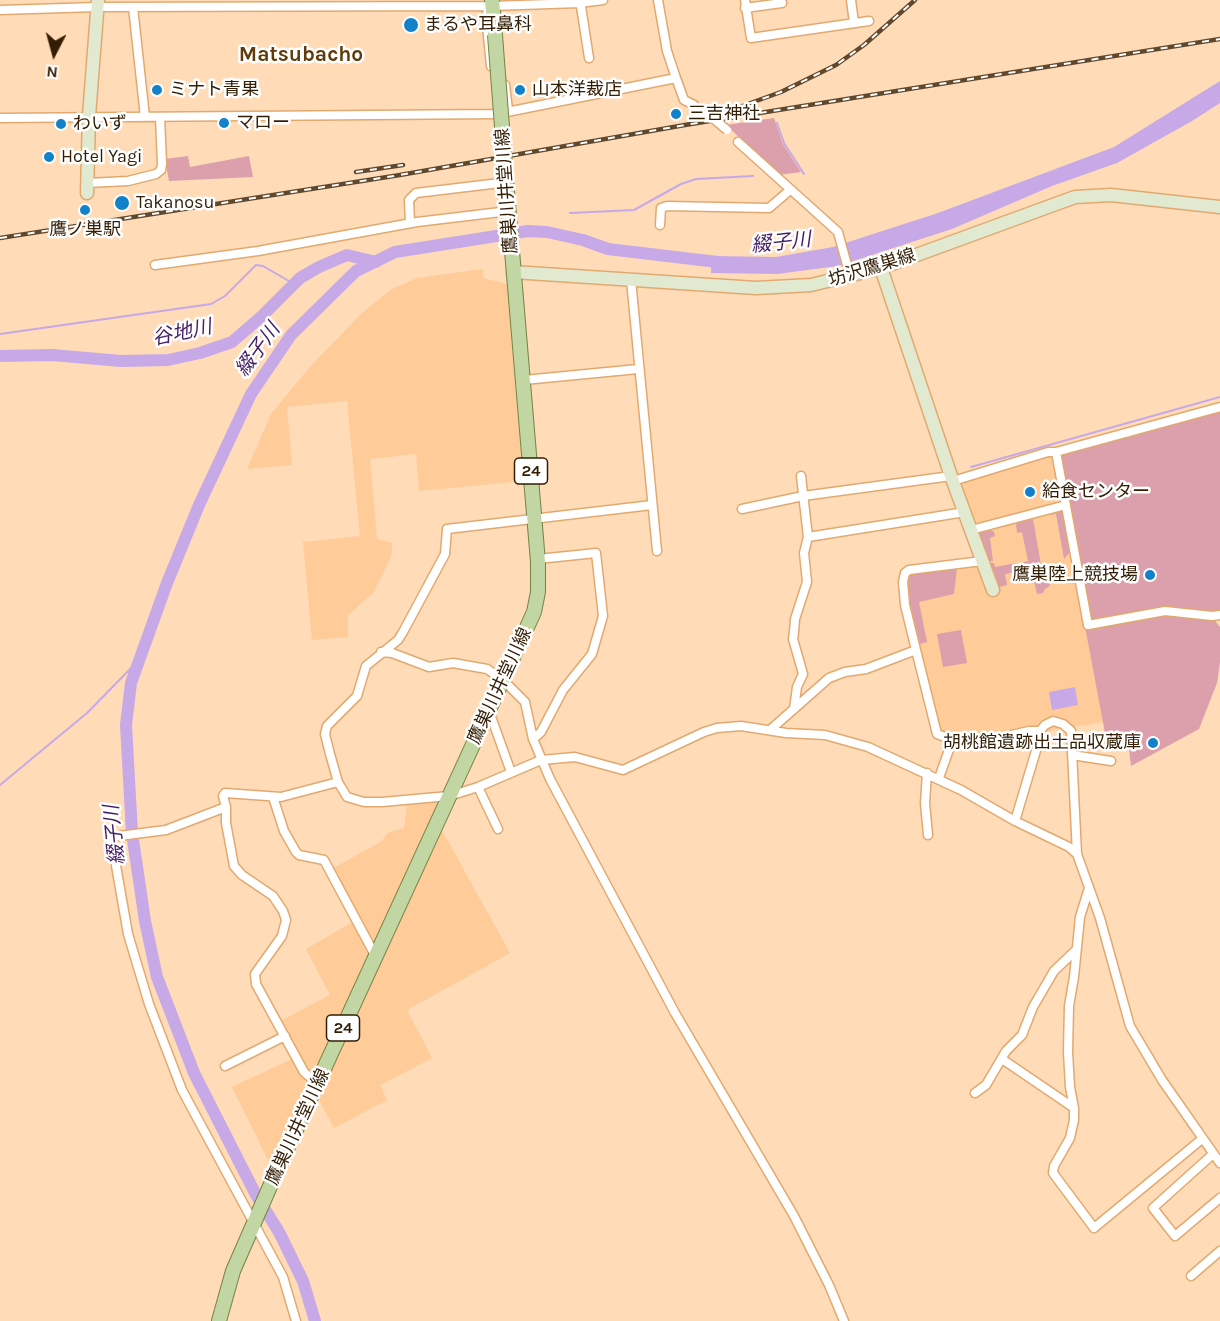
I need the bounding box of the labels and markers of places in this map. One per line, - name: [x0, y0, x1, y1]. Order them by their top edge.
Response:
- place label: まるや耳鼻科: [424, 14, 532, 36]
- marker: まるや耳鼻科: [402, 16, 420, 34]
- place label: ミナト青果: [169, 79, 259, 101]
- place label: 山本洋裁店: [532, 79, 622, 101]
- marker: ミナト青果: [150, 83, 164, 97]
- marker: 山本洋裁店: [513, 83, 527, 97]
- place label: 三吉神社: [688, 103, 760, 125]
- marker: 三吉神社: [669, 107, 683, 121]
- place label: マロー: [236, 112, 290, 134]
- place label: わいず: [73, 113, 127, 135]
- marker: マロー: [217, 116, 231, 130]
- marker: わいず: [54, 117, 68, 131]
- place label: Hotel Yagi: [61, 146, 142, 168]
- marker: Hotel Yagi: [42, 150, 56, 164]
- place label: Takanosu: [136, 192, 214, 214]
- marker: Takanosu: [113, 194, 131, 212]
- marker: 鷹ノ巣駅: [78, 203, 92, 217]
- place label: 鷹ノ巣駅: [49, 219, 121, 241]
- place label: 給食センター: [1042, 481, 1150, 503]
- marker: 給食センター: [1023, 485, 1037, 499]
- place label: 鷹巣陸上競技場: [1012, 564, 1138, 586]
- marker: 鷹巣陸上競技場: [1143, 568, 1157, 582]
- place label: 胡桃館遺跡出土品収蔵庫: [943, 732, 1141, 754]
- marker: 胡桃館遺跡出土品収蔵庫: [1146, 736, 1160, 750]

